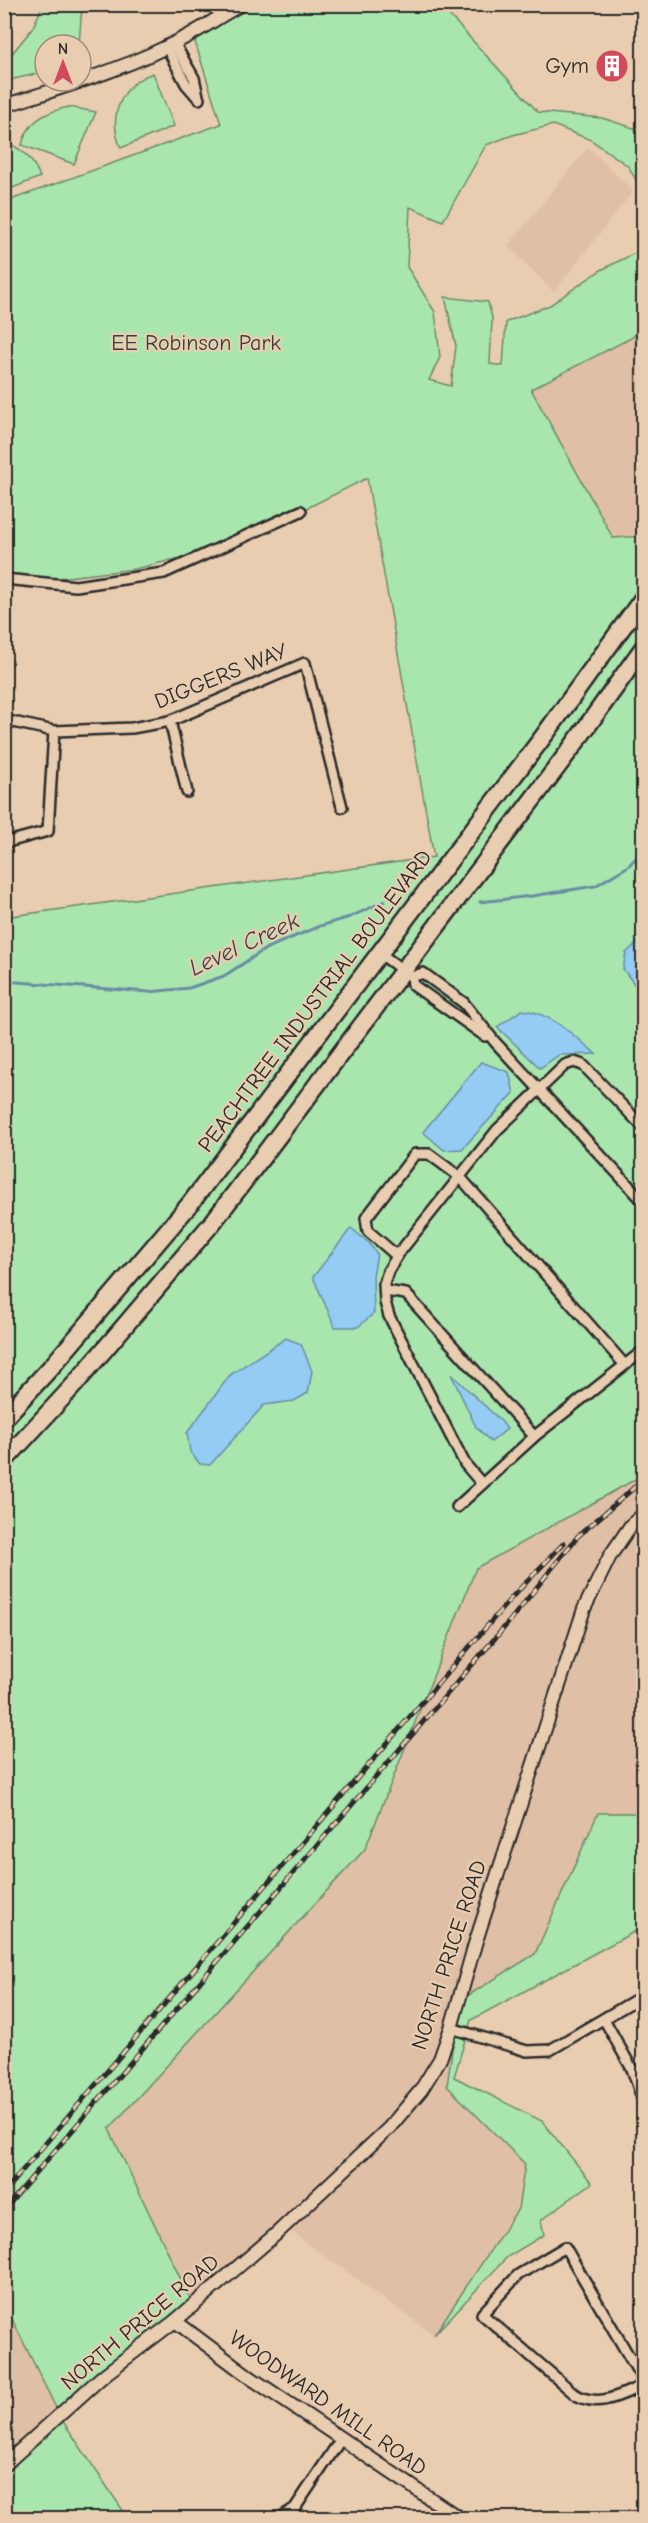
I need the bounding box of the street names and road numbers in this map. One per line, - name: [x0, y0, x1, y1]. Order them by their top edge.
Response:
- street label: DIGGERS WAY: [151, 638, 291, 714]
- street label: PEACHTREE INDUSTRIAL BOULEVARD: [193, 845, 437, 1157]
- street label: NORTH PRICE ROAD: [406, 1857, 492, 2053]
- street label: NORTH PRICE ROAD: [56, 2248, 224, 2396]
- street label: WOODWARD MILL ROAD: [224, 2325, 432, 2481]

